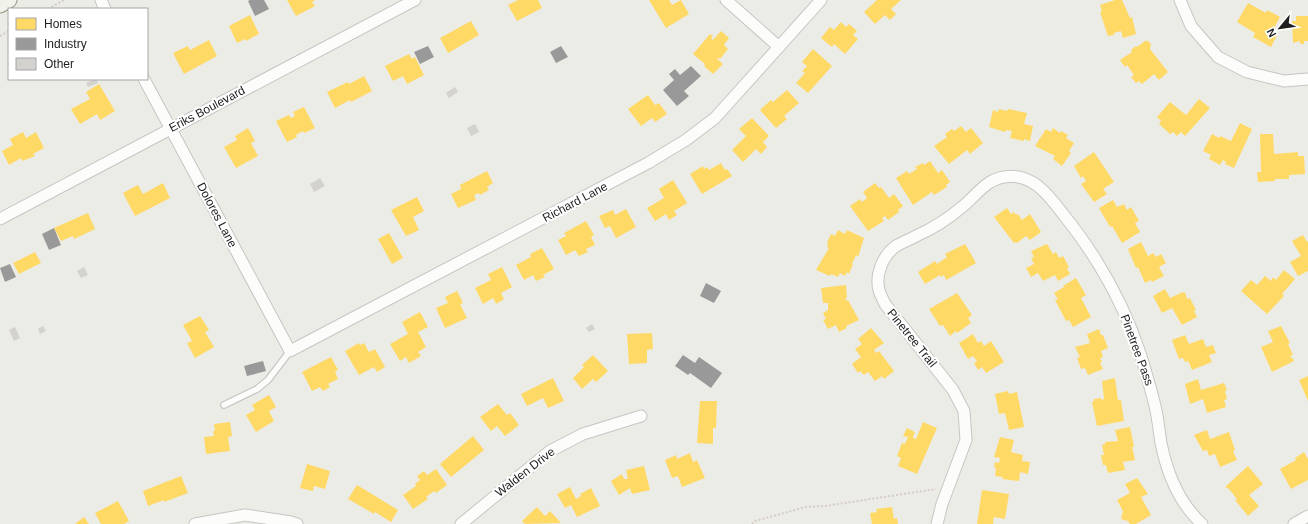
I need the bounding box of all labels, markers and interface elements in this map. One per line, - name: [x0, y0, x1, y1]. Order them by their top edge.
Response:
- legend: [8, 8, 148, 80]
- north arrow: [1260, 8, 1300, 48]
- text: Homes: [44, 17, 82, 31]
- text: N: [1264, 26, 1278, 39]
- text: Industry: [44, 37, 87, 51]
- text: Other: [44, 57, 74, 71]
- street label: Eriks Boulevard: [167, 83, 247, 135]
- street label: Richard Lane: [540, 179, 610, 225]
- street label: Dolores Lane: [194, 180, 240, 250]
- street label: Pinetree Trail: [884, 306, 940, 370]
- street label: Pinetree Pass: [1118, 312, 1156, 388]
- street label: Walden Drive: [492, 444, 558, 500]

